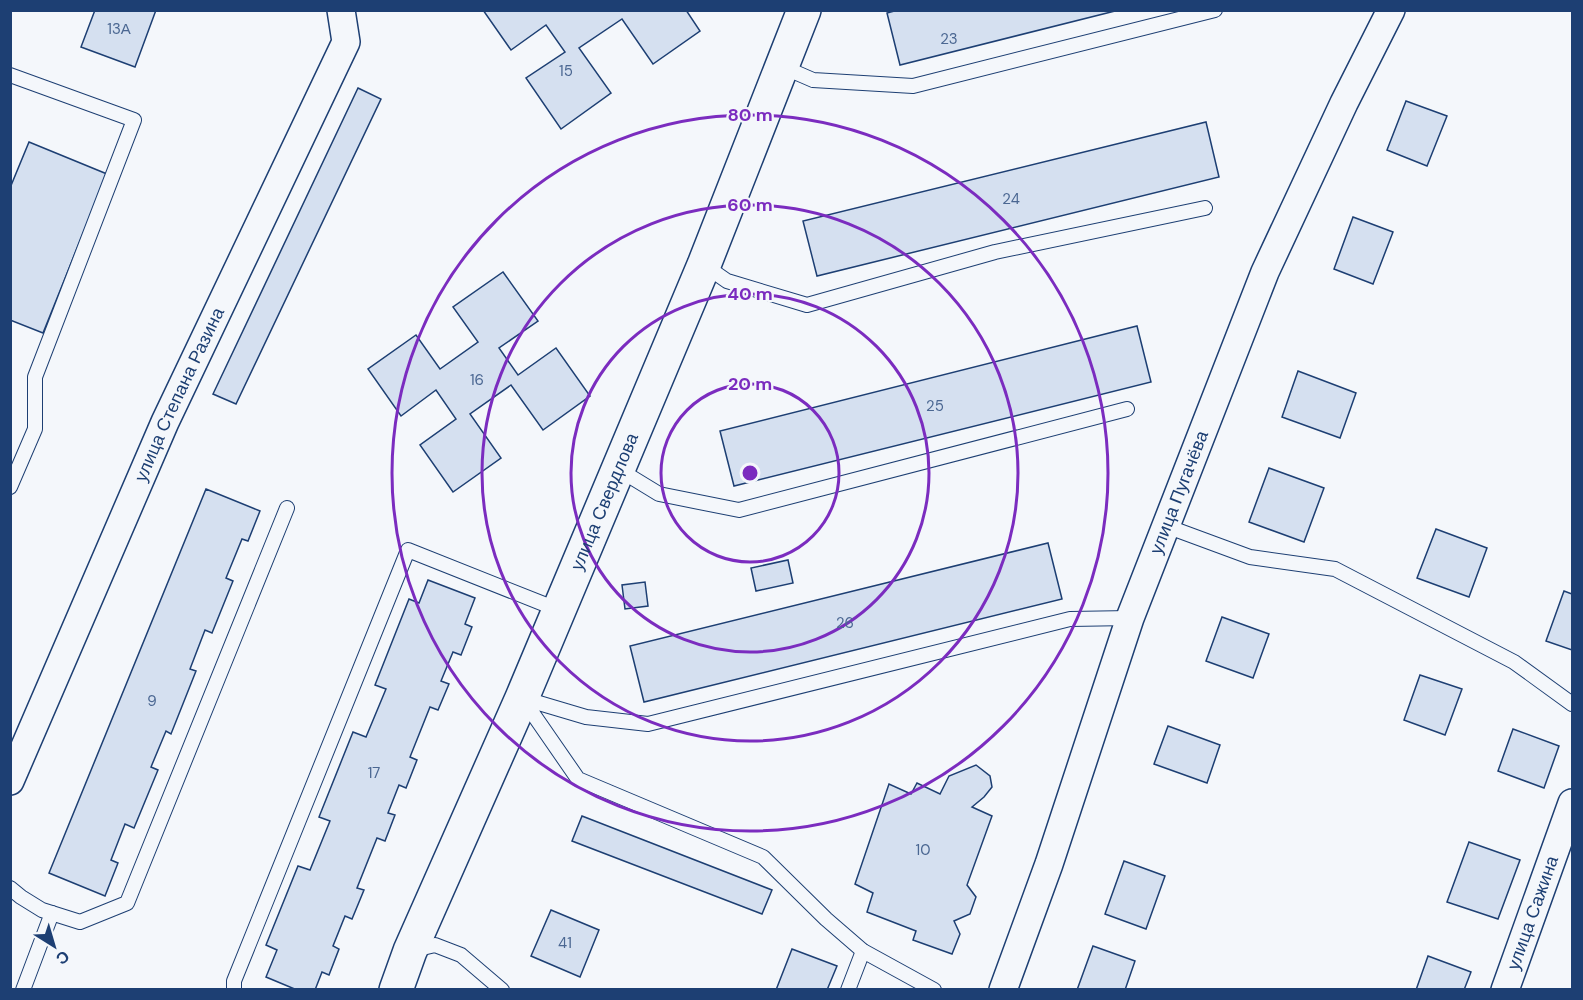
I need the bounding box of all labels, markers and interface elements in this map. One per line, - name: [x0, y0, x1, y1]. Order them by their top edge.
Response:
- house number: 13А: [107, 19, 131, 39]
- house number: 23: [940, 29, 958, 49]
- house number: 15: [559, 61, 573, 81]
- text: 80 m: [727, 103, 773, 127]
- house number: 24: [1002, 189, 1020, 209]
- text: 60 m: [727, 193, 773, 217]
- text: 40 m: [727, 282, 773, 306]
- street label: улица Степана Разина: [129, 302, 230, 485]
- house number: 16: [470, 370, 484, 390]
- text: 20 m: [728, 372, 772, 396]
- house number: 25: [926, 396, 944, 416]
- street label: улица Пугачёва: [1144, 426, 1214, 558]
- street label: улица Свердлова: [565, 428, 644, 574]
- centre of rings: [740, 463, 760, 483]
- house number: 26: [836, 613, 854, 633]
- house number: 9: [147, 691, 157, 711]
- house number: 17: [368, 763, 380, 783]
- house number: 10: [916, 840, 930, 860]
- street label: улица Сажина: [1501, 852, 1564, 973]
- north arrow: [24, 916, 84, 976]
- house number: 41: [558, 933, 572, 953]
- text: С: [51, 946, 74, 970]

